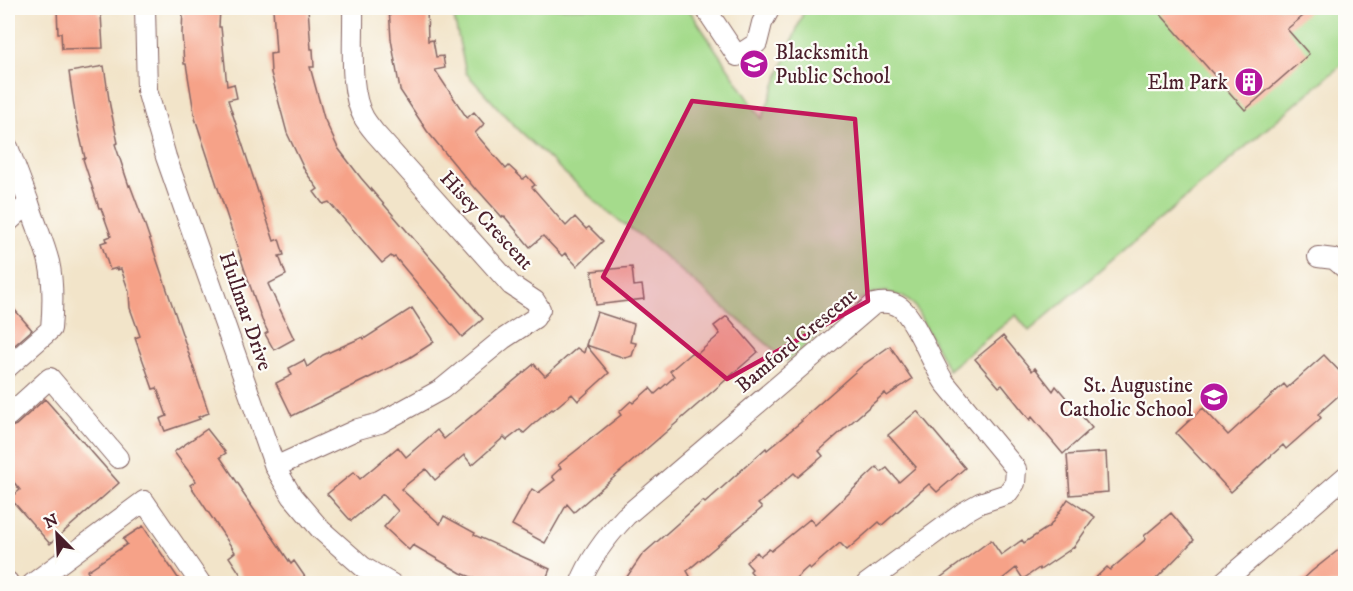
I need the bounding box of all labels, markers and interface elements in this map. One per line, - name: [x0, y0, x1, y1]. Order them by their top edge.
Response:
- place label: Blacksmith Public School: [775, 40, 891, 90]
- school or university icon: Blacksmith Public School: [738, 48, 770, 80]
- building icon: Elm Park: [1233, 66, 1265, 98]
- place label: Elm Park: [1147, 70, 1229, 96]
- street label: Hisey Crescent: [434, 166, 539, 276]
- street label: Hullmar Drive: [213, 249, 278, 374]
- street label: Bamford Crescent: [731, 282, 863, 399]
- place label: St. Augustine Catholic School: [1059, 373, 1194, 423]
- school or university icon: St. Augustine Catholic School: [1198, 381, 1230, 413]
- north arrow: [27, 504, 87, 564]
- text: N: [41, 509, 61, 533]

